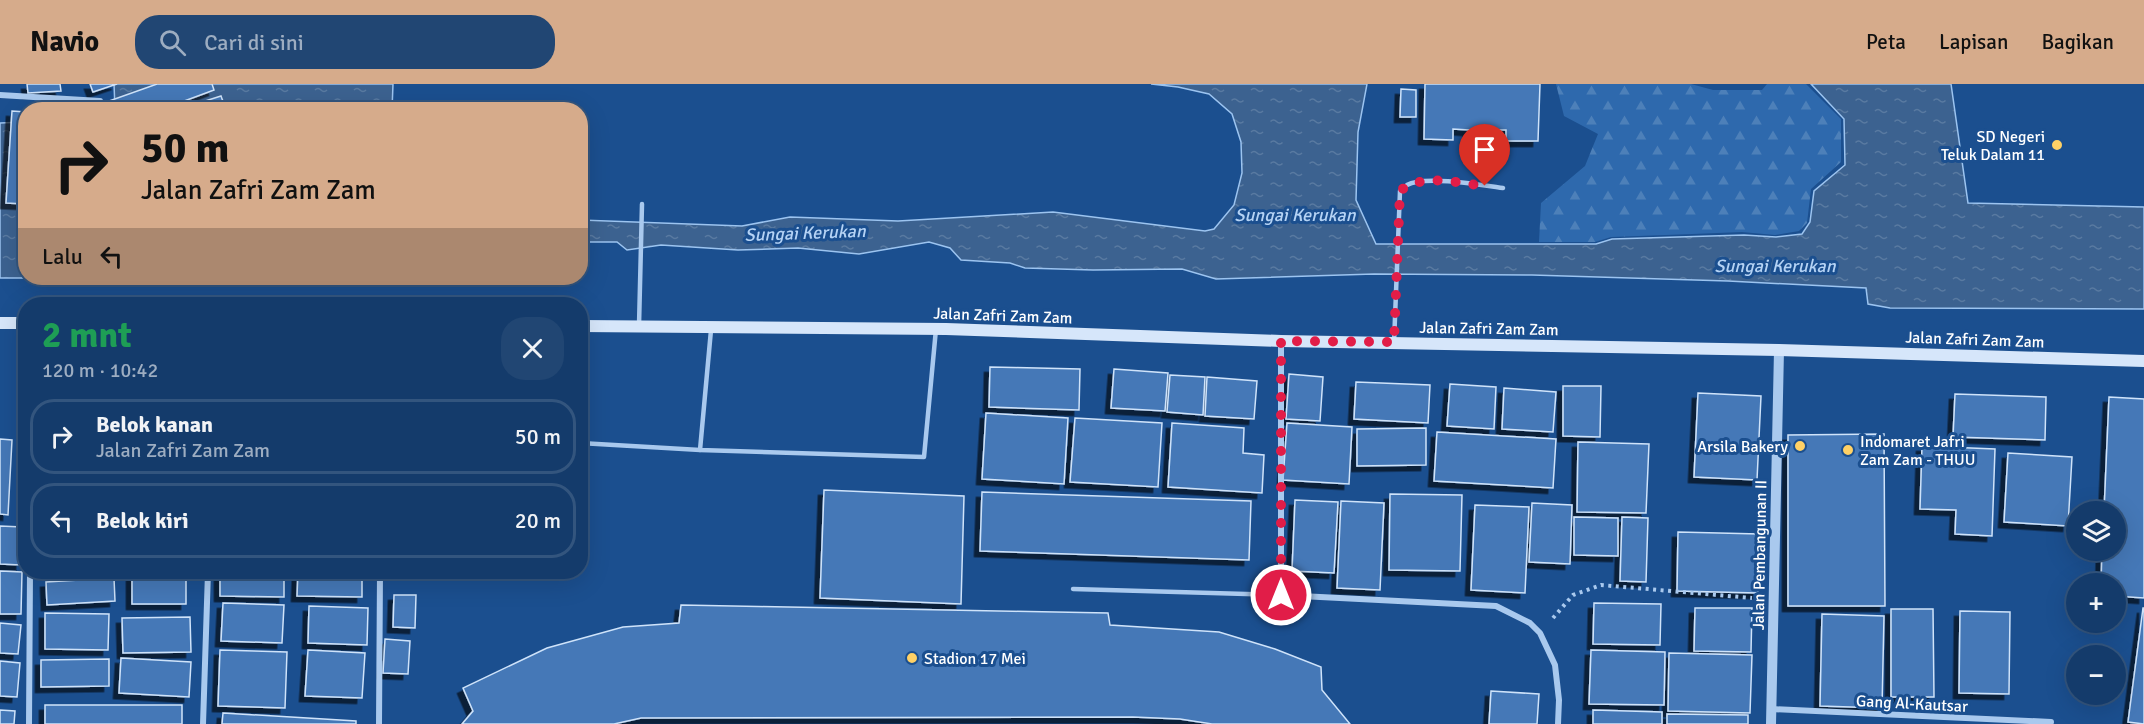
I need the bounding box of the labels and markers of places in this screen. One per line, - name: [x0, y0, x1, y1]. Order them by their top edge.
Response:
- pin: [1459, 124, 1510, 186]
- place label: SD Negeri Teluk Dalam 11: [1941, 127, 2045, 165]
- marker: SD Negeri Teluk Dalam 11: [2050, 138, 2064, 152]
- place label: Indomaret Jafri Zam Zam - THUU: [1860, 432, 1975, 470]
- place label: Arsila Bakery: [1697, 437, 1789, 457]
- marker: Arsila Bakery: [1793, 439, 1807, 453]
- marker: Indomaret Jafri Zam Zam - THUU: [1841, 443, 1855, 457]
- place label: Stadion 17 Mei: [924, 649, 1026, 669]
- marker: Stadion 17 Mei: [905, 651, 919, 665]

